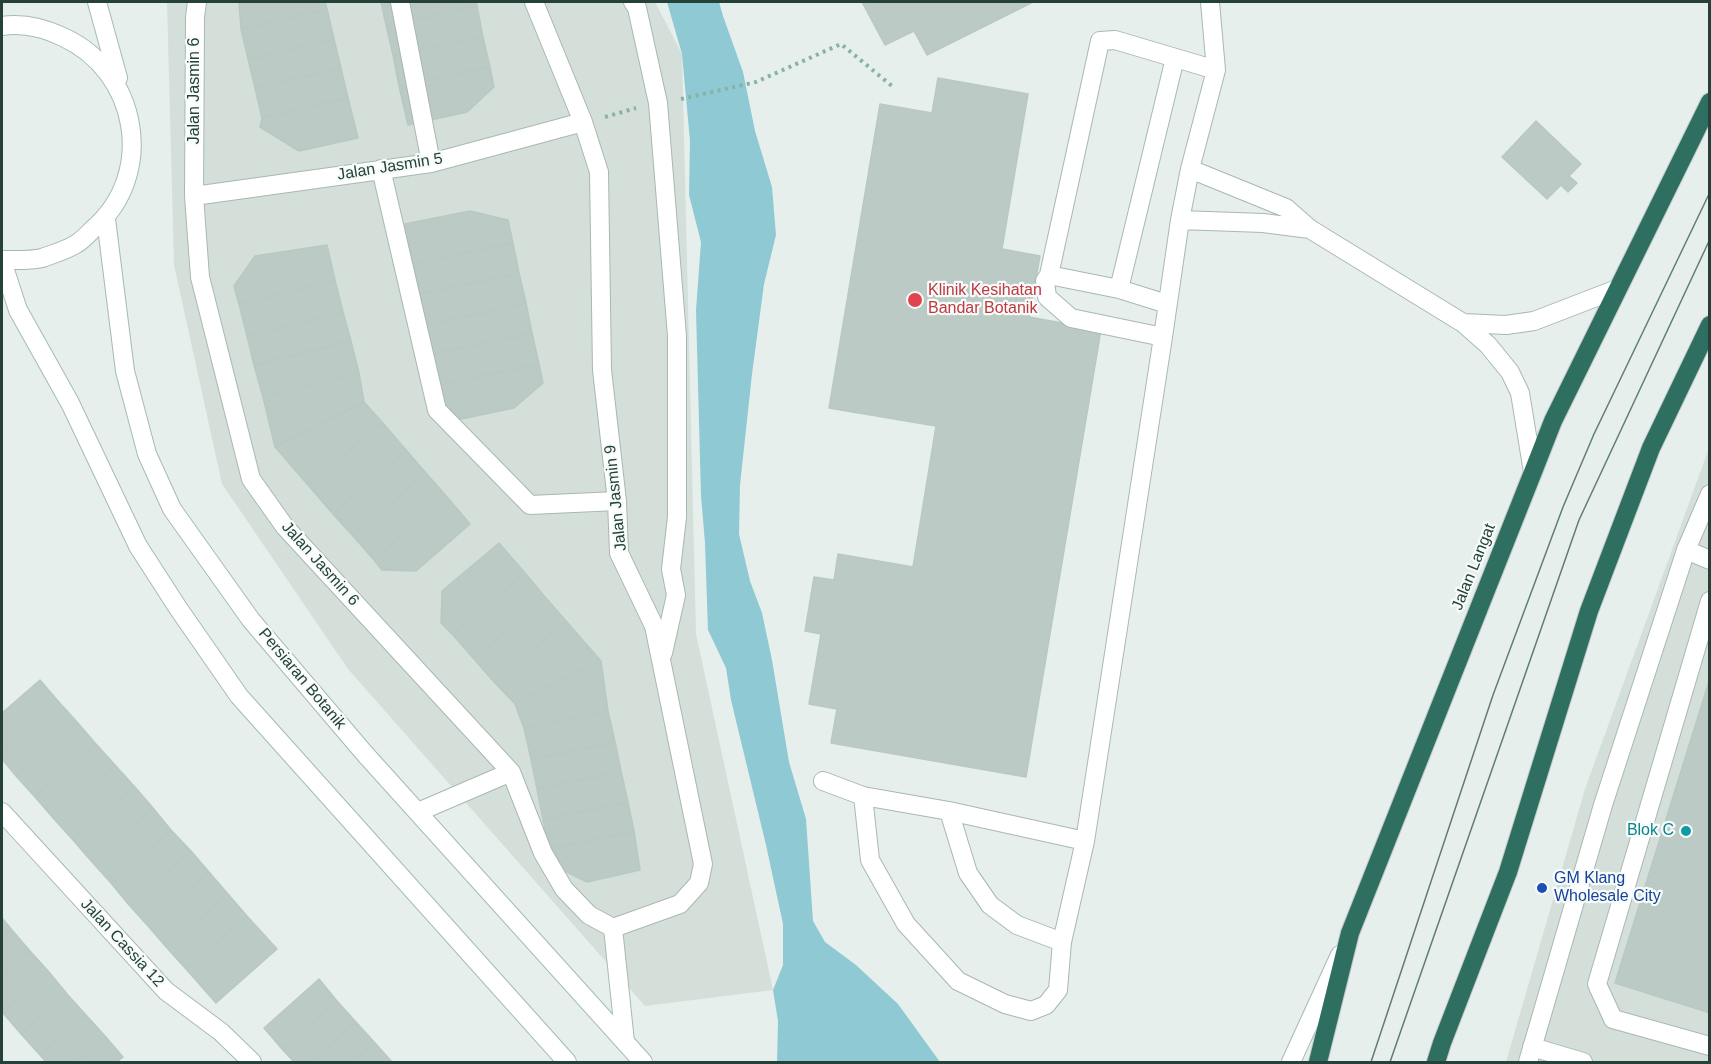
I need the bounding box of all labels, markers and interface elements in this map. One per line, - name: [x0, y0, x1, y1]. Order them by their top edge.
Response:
- street label: Jalan Jasmin 6: [185, 38, 205, 144]
- street label: Jalan Jasmin 5: [336, 149, 444, 185]
- place label: Klinik Kesihatan Bandar Botanik: [928, 281, 1042, 319]
- marker: Klinik Kesihatan Bandar Botanik: [906, 291, 924, 309]
- street label: Jalan Jasmin 9: [601, 444, 631, 552]
- street label: Jalan Jasmin 6: [277, 518, 363, 610]
- street label: Jalan Langat: [1448, 521, 1500, 613]
- street label: Persiaran Botanik: [254, 624, 350, 734]
- place label: Blok C: [1627, 821, 1674, 841]
- marker: Blok C: [1679, 824, 1693, 838]
- place label: GM Klang Wholesale City: [1554, 869, 1661, 907]
- marker: GM Klang Wholesale City: [1535, 881, 1549, 895]
- street label: Jalan Cassia 12: [76, 895, 168, 991]

